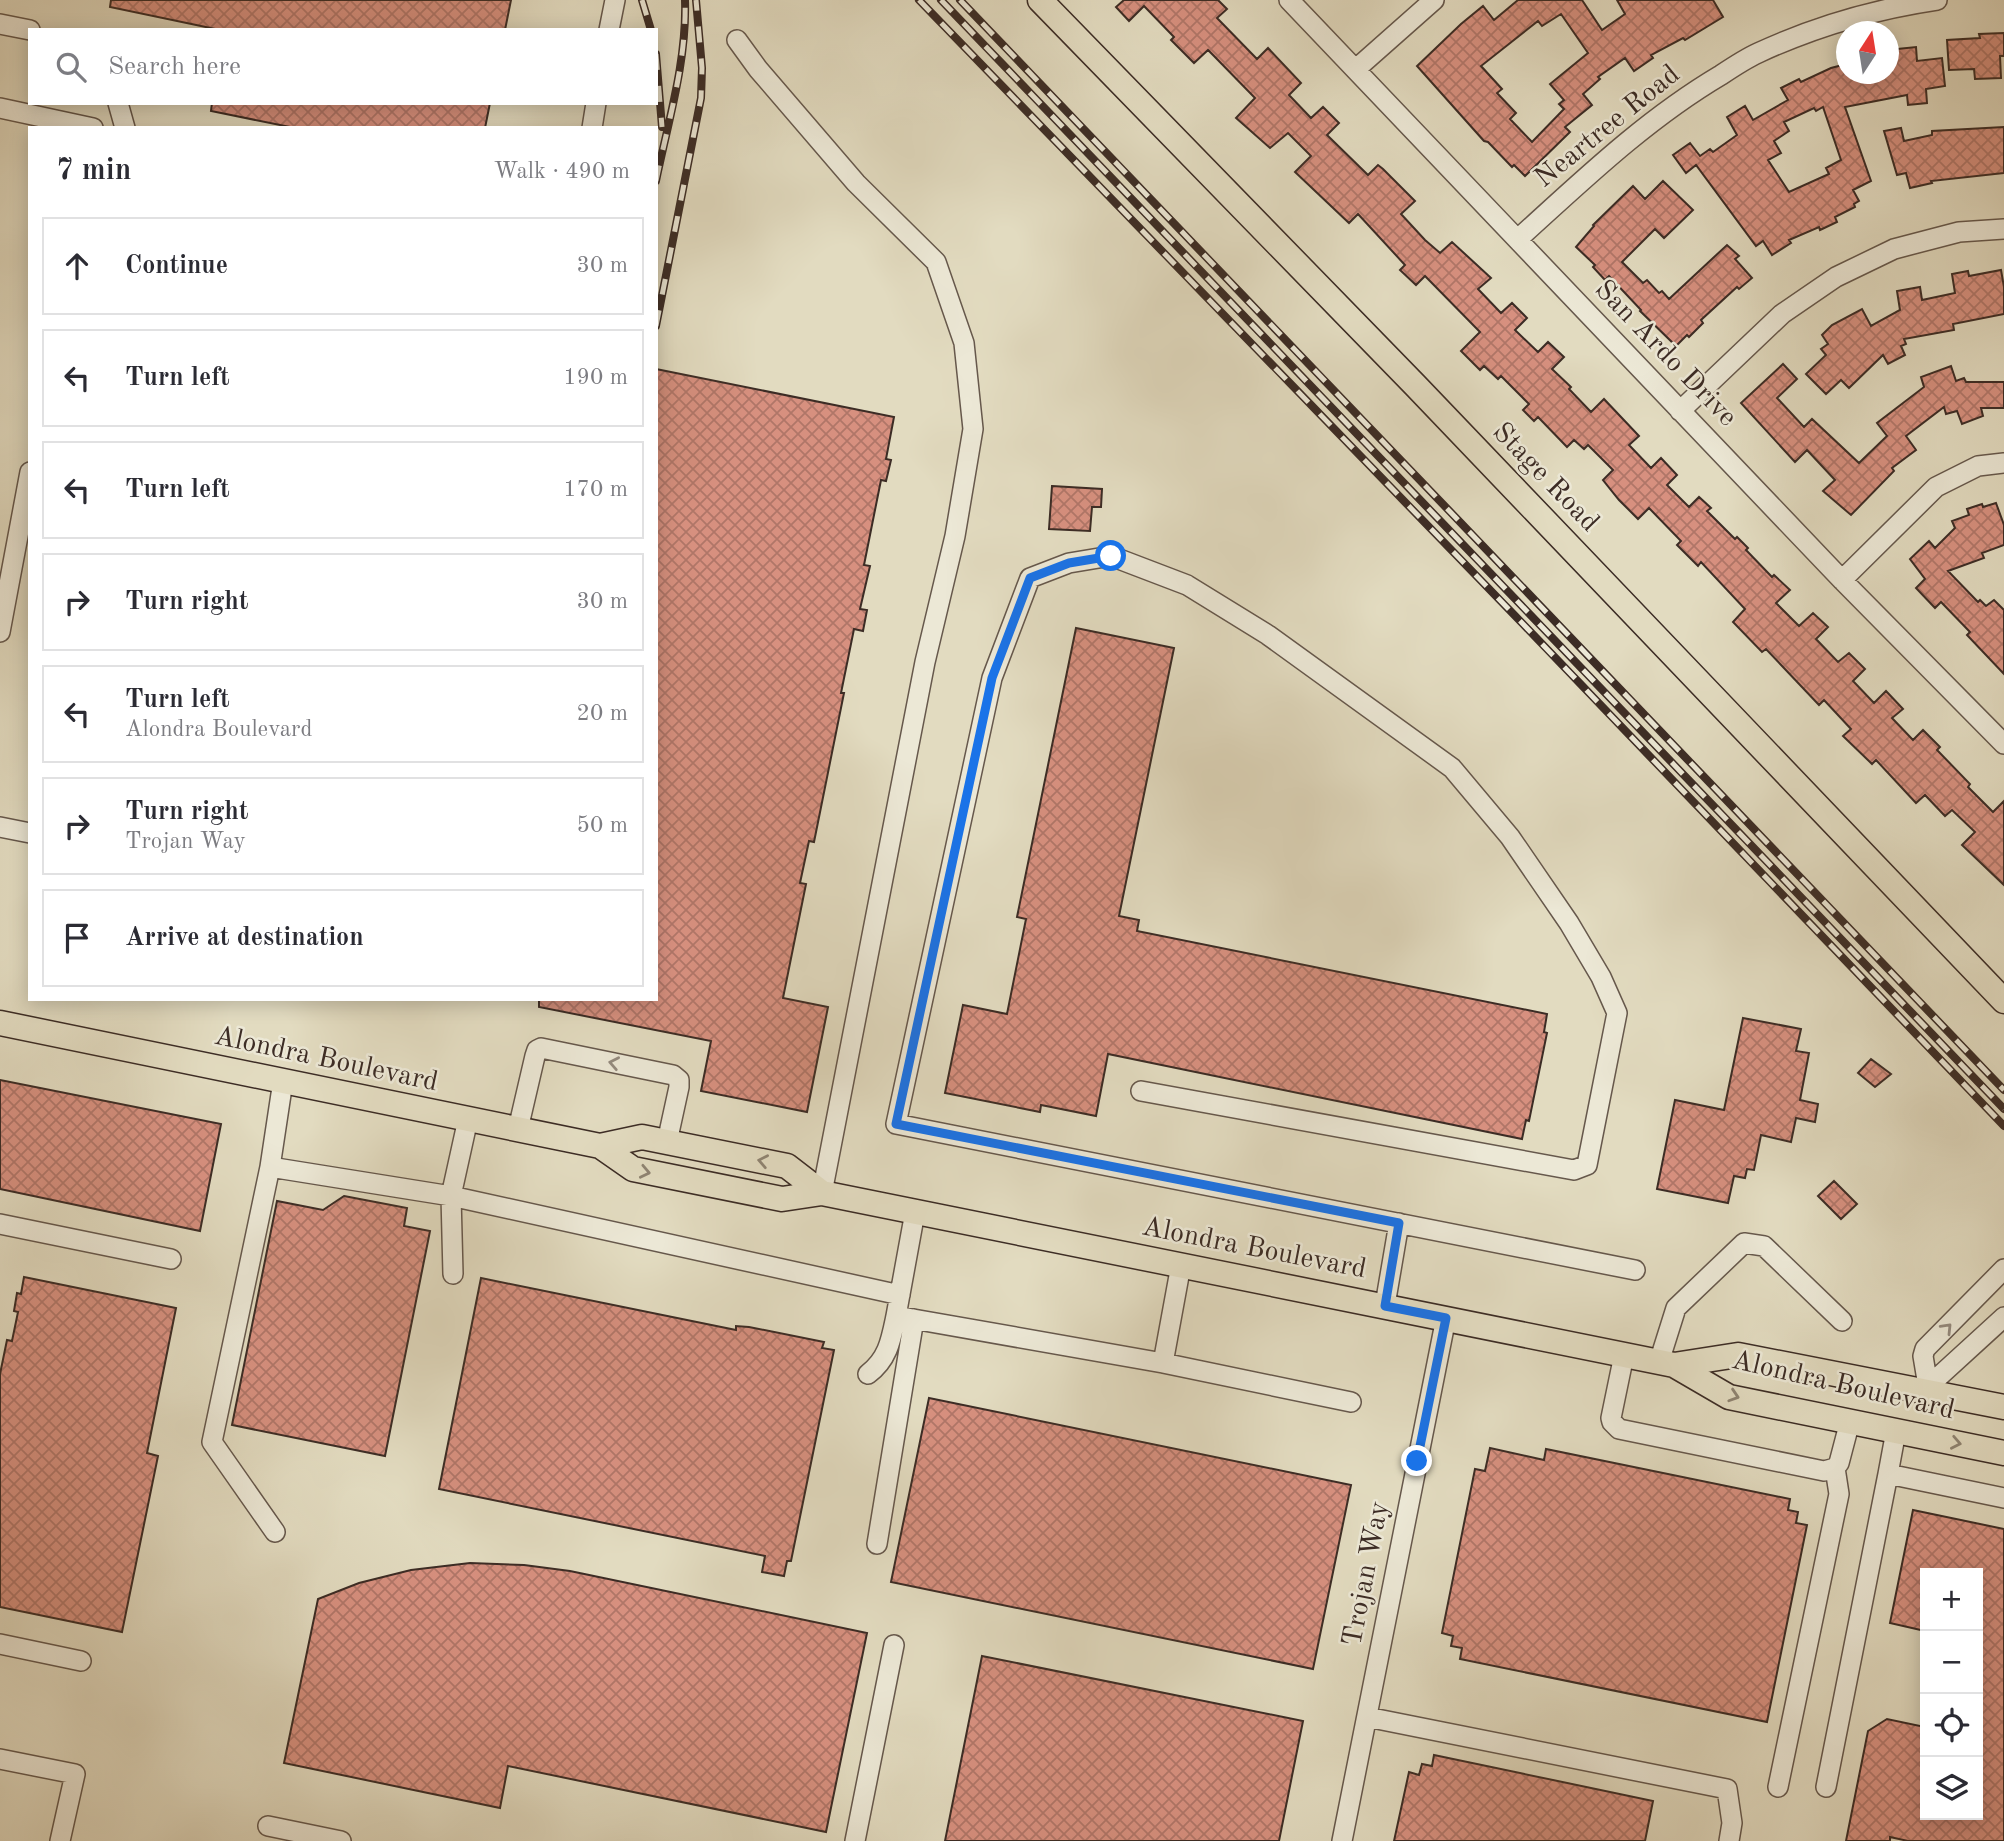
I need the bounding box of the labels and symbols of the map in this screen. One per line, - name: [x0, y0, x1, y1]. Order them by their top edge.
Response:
- north arrow: [1836, 21, 1899, 84]
- street label: Neartree Road: [1530, 60, 1686, 194]
- street label: San Ardo Drive: [1589, 276, 1741, 432]
- street label: Stage Road: [1487, 418, 1603, 538]
- route start: [1095, 540, 1126, 571]
- street label: Alondra Boulevard: [211, 1023, 441, 1097]
- one-way arrow: [608, 1056, 620, 1071]
- one-way arrow: [757, 1155, 769, 1170]
- one-way arrow: [639, 1163, 651, 1178]
- street label: Alondra Boulevard: [1139, 1213, 1369, 1285]
- one-way arrow: [1938, 1323, 1951, 1336]
- street label: Alondra Boulevard: [1729, 1347, 1957, 1425]
- one-way arrow: [1728, 1388, 1740, 1403]
- one-way arrow: [1950, 1435, 1962, 1450]
- route end: [1401, 1445, 1432, 1476]
- street label: Trojan Way: [1339, 1499, 1395, 1649]

